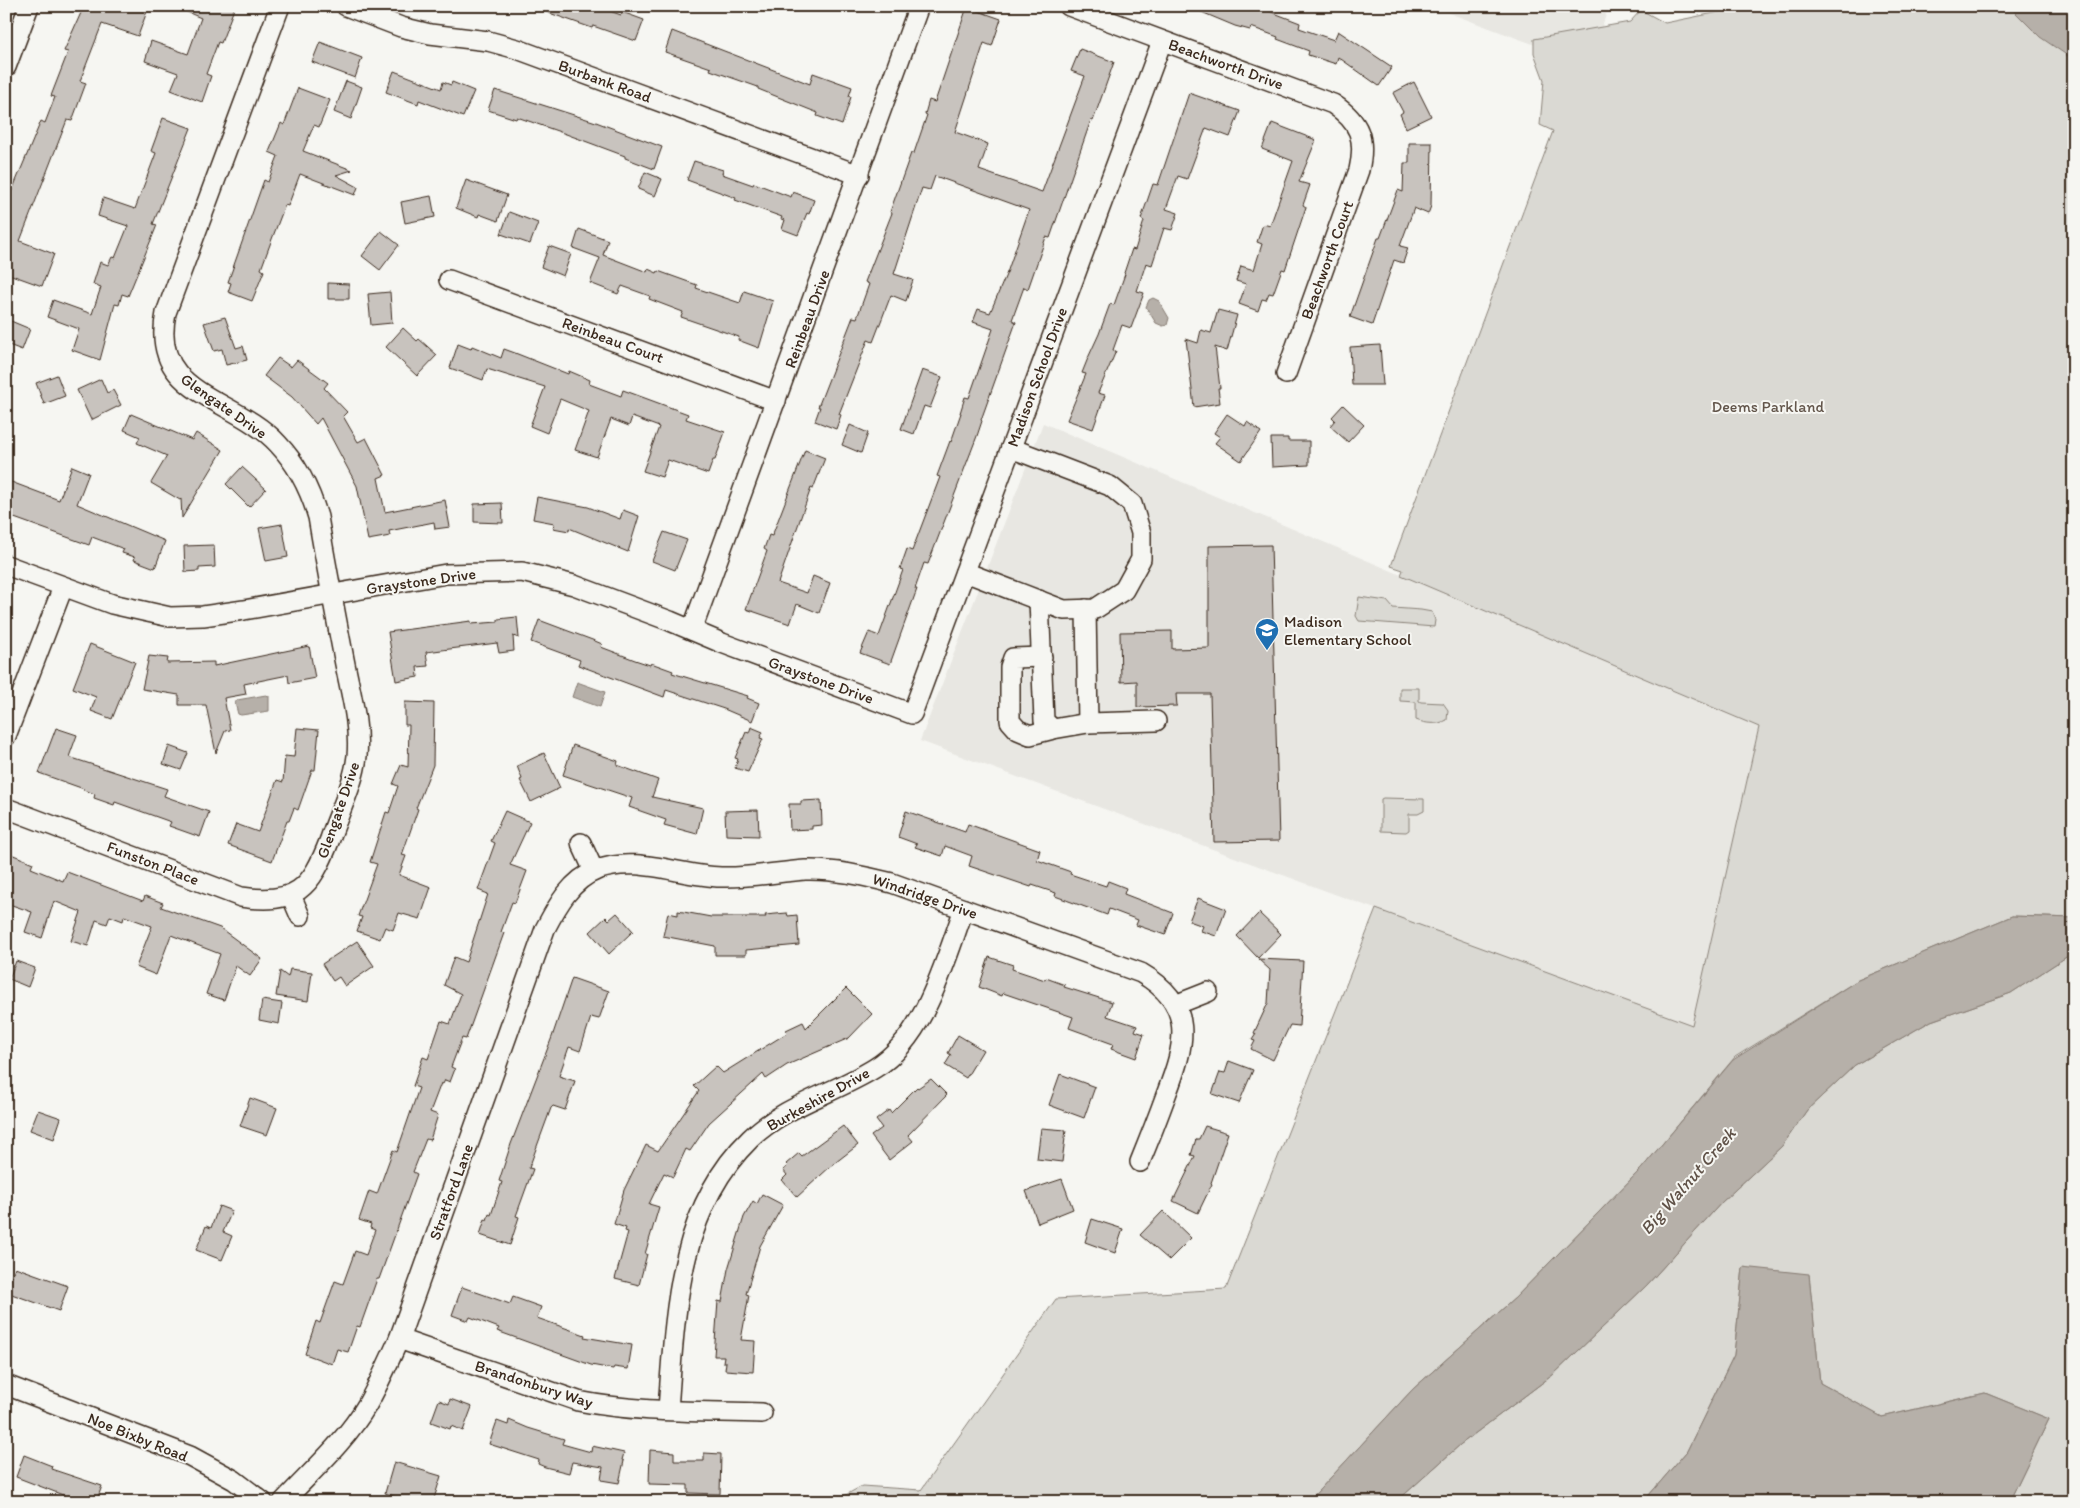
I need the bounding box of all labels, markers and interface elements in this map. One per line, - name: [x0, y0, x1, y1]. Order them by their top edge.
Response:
- street label: Beachworth Drive: [1166, 34, 1286, 94]
- street label: Burbank Road: [556, 55, 654, 107]
- street label: Beachworth Court: [1297, 198, 1357, 322]
- street label: Reinbeau Drive: [780, 267, 834, 371]
- street label: Madison School Drive: [1003, 305, 1071, 449]
- street label: Reinbeau Court: [560, 313, 666, 367]
- street label: Glengate Drive: [177, 369, 271, 443]
- park label: Deems Parkland: [1712, 397, 1825, 416]
- street label: Graystone Drive: [365, 564, 477, 598]
- place label: Madison Elementary School: [1284, 612, 1412, 649]
- school or university icon: Madison Elementary School: [1254, 617, 1280, 651]
- street label: Graystone Drive: [766, 652, 876, 708]
- street label: Glengate Drive: [313, 759, 363, 861]
- street label: Funston Place: [104, 837, 202, 889]
- street label: Windridge Drive: [870, 869, 980, 923]
- street label: Burkeshire Drive: [763, 1063, 873, 1135]
- water label: Big Walnut Creek: [1636, 1122, 1742, 1239]
- street label: Stratford Lane: [425, 1141, 477, 1243]
- street label: Brandonbury Way: [473, 1356, 596, 1412]
- street label: Noe Bixby Road: [85, 1408, 191, 1466]

